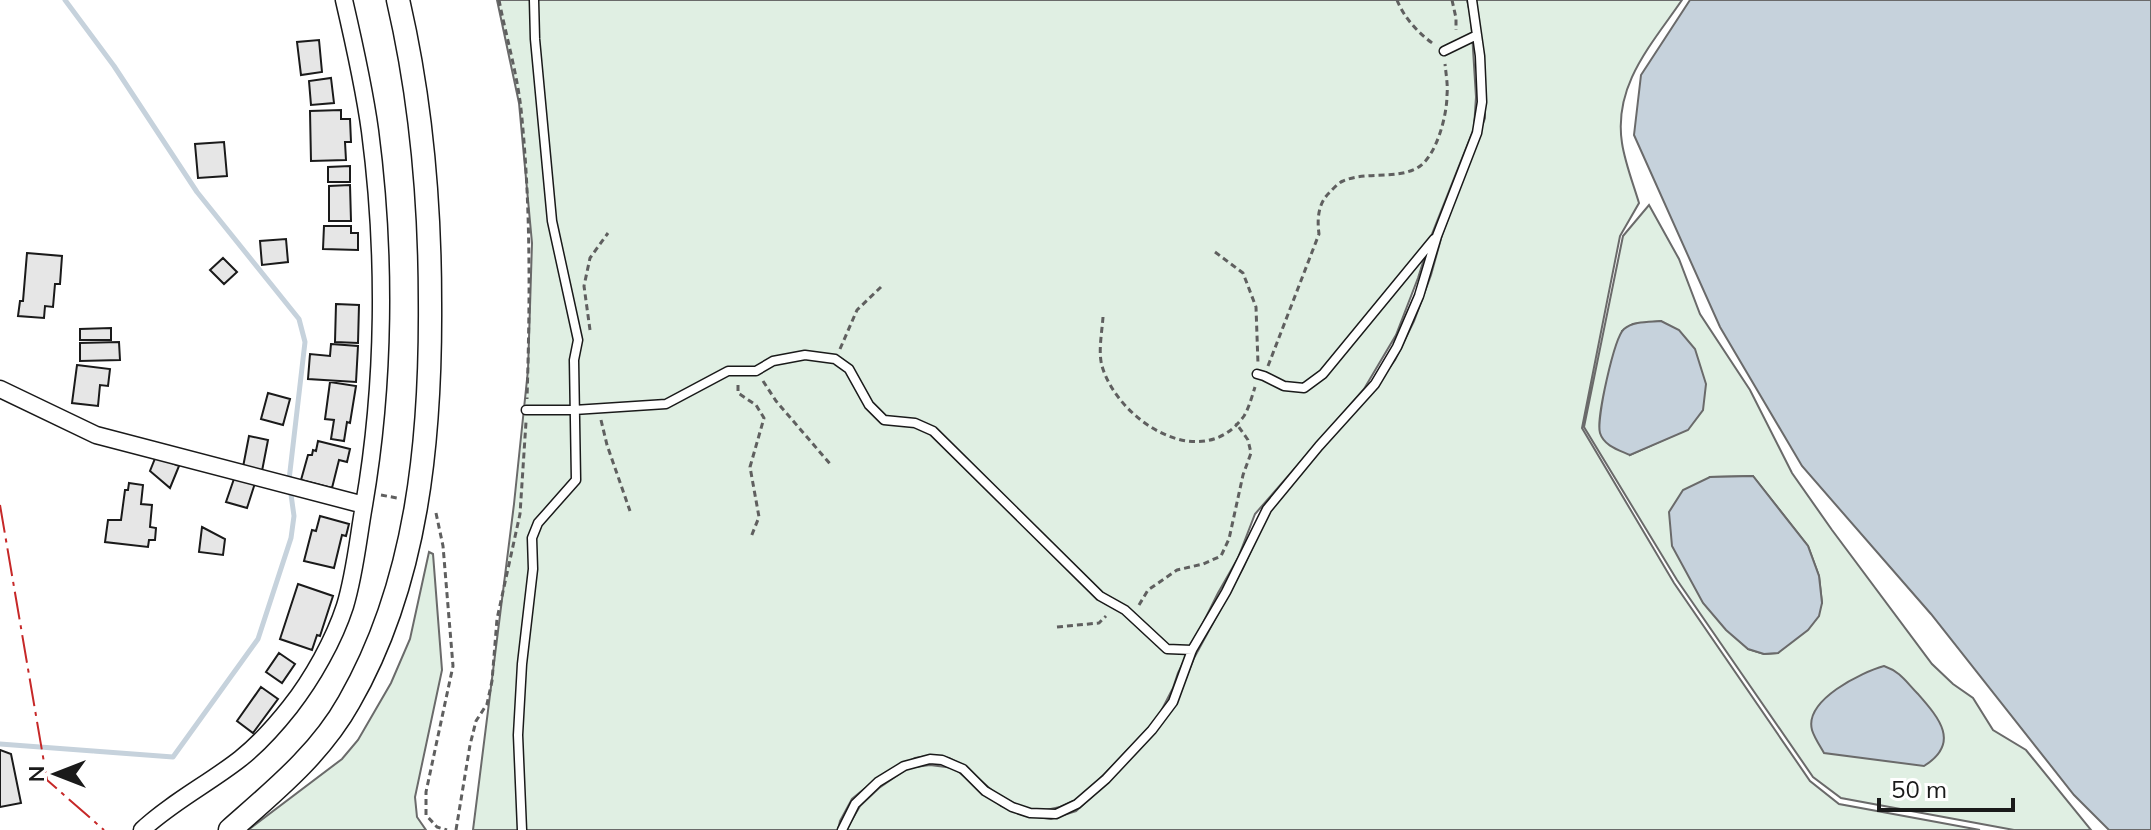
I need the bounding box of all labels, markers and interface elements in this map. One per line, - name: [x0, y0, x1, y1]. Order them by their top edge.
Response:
- north arrow: [16, 734, 96, 814]
- scale bar: [1879, 762, 2013, 812]
- text: N: [22, 766, 50, 782]
- text: 50 m: [1891, 774, 1947, 804]

